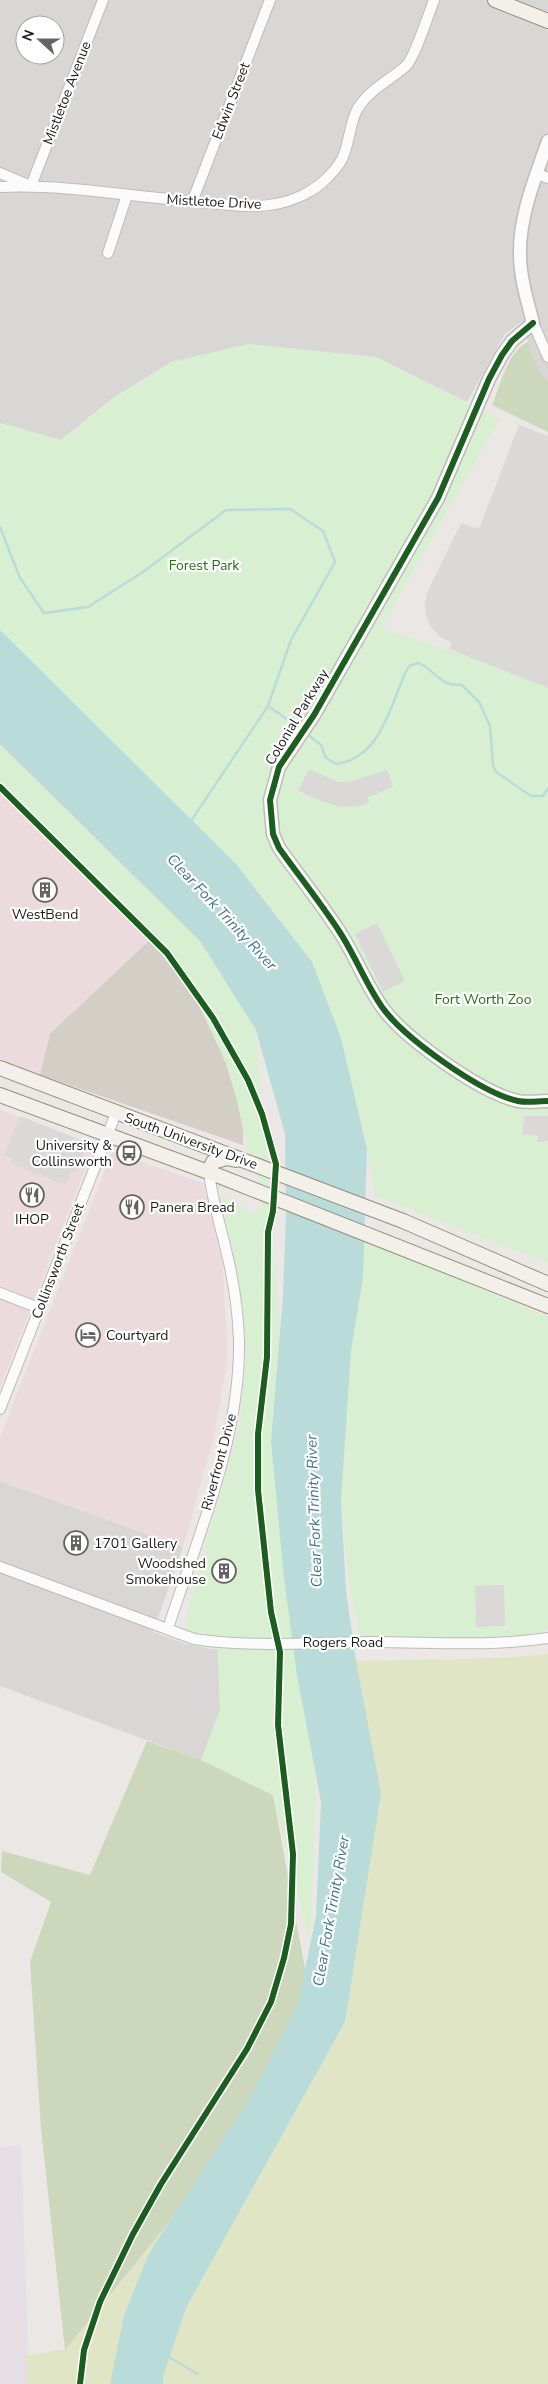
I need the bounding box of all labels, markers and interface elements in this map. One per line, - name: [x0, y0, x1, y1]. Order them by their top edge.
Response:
- north arrow: [15, 15, 65, 65]
- text: N: [18, 27, 39, 44]
- street label: Mistletoe Avenue: [38, 38, 96, 148]
- street label: Edwin Street: [208, 60, 254, 142]
- street label: Mistletoe Drive: [166, 190, 262, 214]
- park label: Forest Park: [169, 556, 240, 575]
- street label: Colonial Parkway: [261, 665, 334, 769]
- water label: Clear Fork Trinity River: [163, 849, 282, 975]
- building icon: WestBend: [32, 877, 58, 903]
- place label: WestBend: [12, 905, 78, 924]
- park label: Fort Worth Zoo: [435, 990, 532, 1009]
- street label: South University Drive: [122, 1108, 260, 1174]
- place label: University & Collinsworth: [32, 1136, 112, 1171]
- bus stop icon: University & Collinsworth: [116, 1140, 142, 1166]
- restaurant icon: IHOP: [19, 1182, 45, 1208]
- restaurant icon: Panera Bread: [119, 1194, 145, 1220]
- place label: Panera Bread: [150, 1198, 235, 1217]
- street label: Collinsworth Street: [27, 1200, 89, 1321]
- place label: IHOP: [15, 1210, 49, 1229]
- hotel icon: Courtyard: [75, 1322, 101, 1348]
- place label: Courtyard: [106, 1326, 169, 1345]
- street label: Riverfront Drive: [197, 1411, 241, 1513]
- water label: Clear Fork Trinity River: [301, 1434, 327, 1588]
- building icon: 1701 Gallery: [63, 1530, 89, 1556]
- place label: 1701 Gallery: [94, 1534, 178, 1553]
- place label: Woodshed Smokehouse: [126, 1554, 206, 1589]
- building icon: Woodshed Smokehouse: [211, 1558, 237, 1584]
- street label: Rogers Road: [303, 1633, 383, 1652]
- water label: Clear Fork Trinity River: [308, 1833, 354, 1988]

